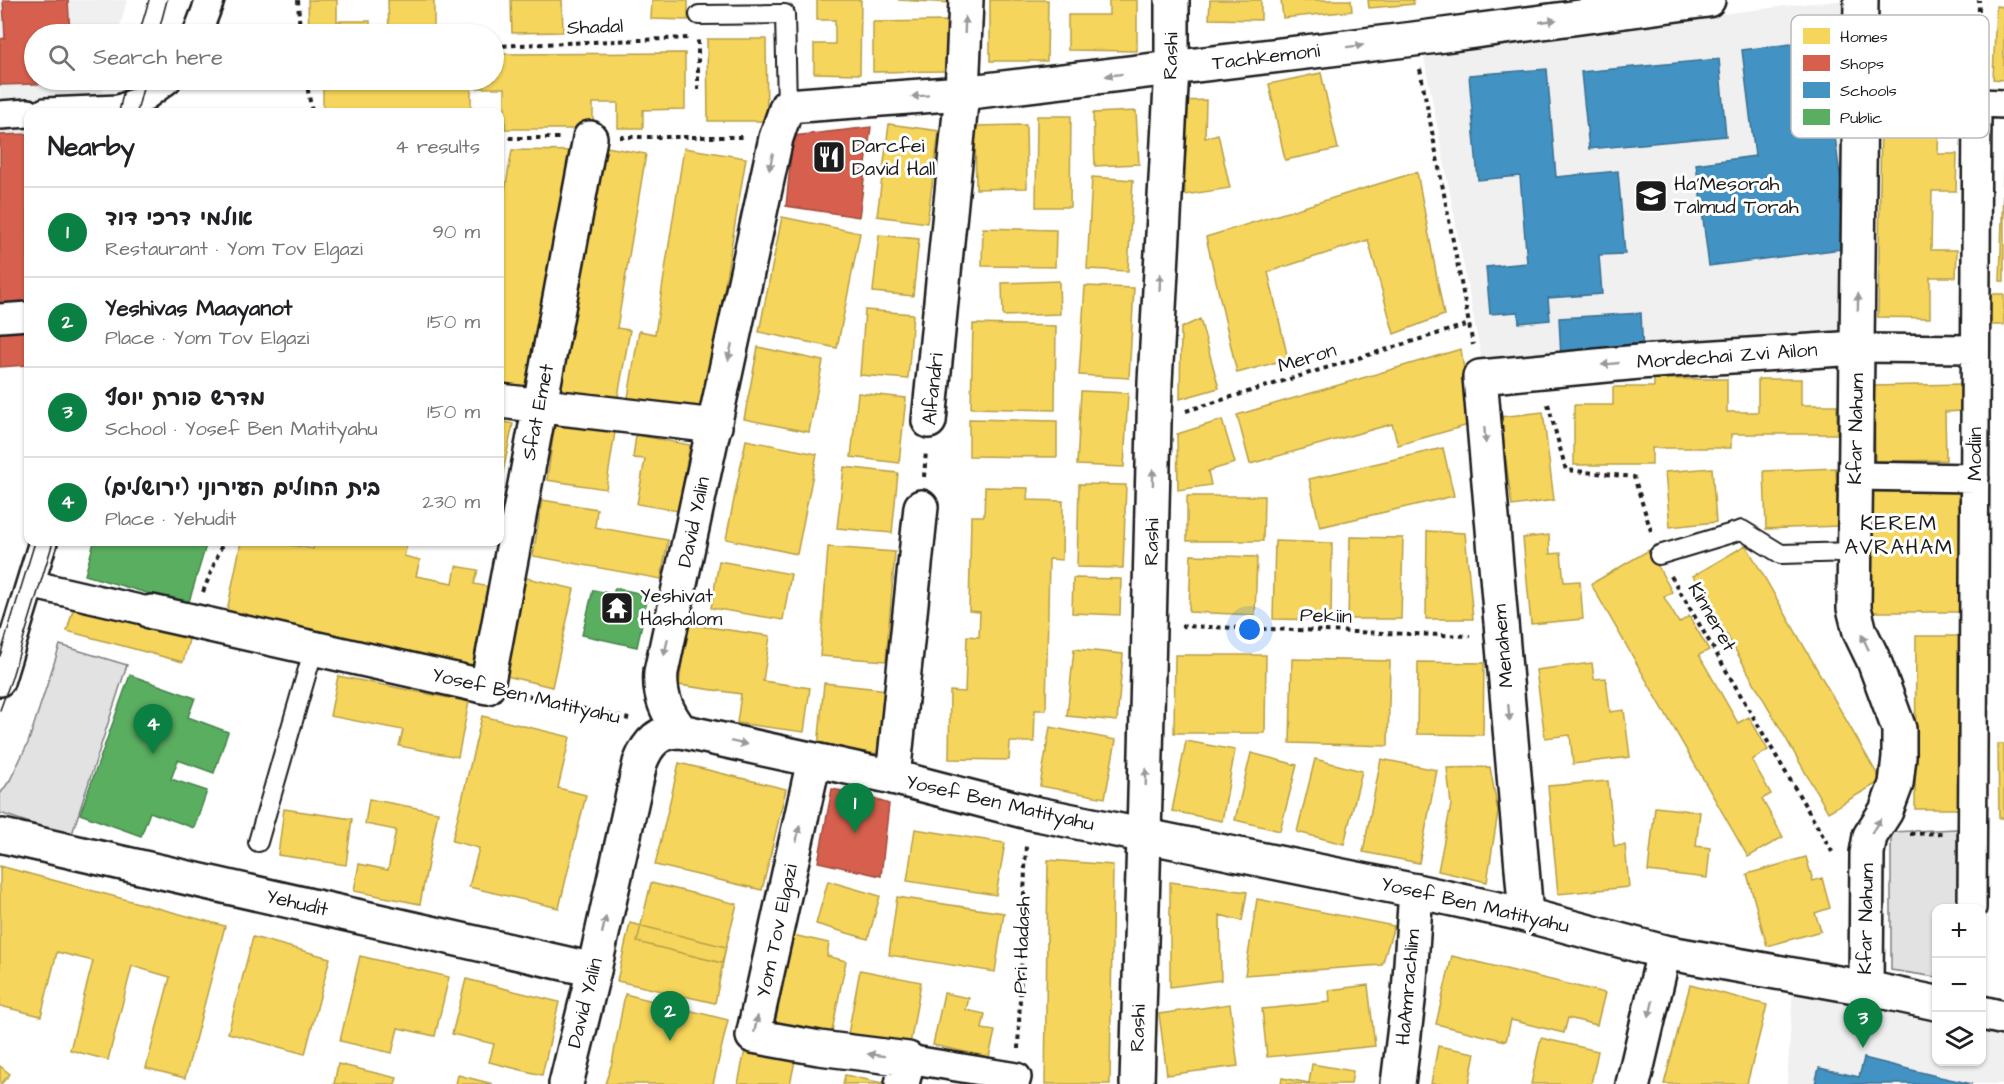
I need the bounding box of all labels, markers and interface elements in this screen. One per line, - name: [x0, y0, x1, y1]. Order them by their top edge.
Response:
- street label: Shadal: [566, 12, 624, 42]
- legend: [1791, 15, 1989, 138]
- one-way arrow: [960, 16, 969, 35]
- one-way arrow: [1539, 17, 1558, 26]
- search box: [24, 24, 504, 90]
- text: Homes: [1840, 26, 1888, 48]
- street label: Rashi: [1157, 32, 1185, 80]
- street label: Tachkemoni: [1211, 37, 1321, 77]
- icon: search: [45, 41, 78, 74]
- one-way arrow: [1346, 41, 1365, 51]
- text: Search here: [93, 42, 223, 73]
- text: Shops: [1840, 53, 1884, 75]
- one-way arrow: [1104, 70, 1123, 80]
- text: Schools: [1840, 80, 1897, 102]
- one-way arrow: [910, 91, 929, 101]
- text: Public: [1840, 107, 1882, 129]
- text: Nearby: [48, 129, 135, 165]
- place label: Darcfei David Hall: [852, 132, 935, 183]
- text: 4 results: [395, 133, 480, 161]
- restaurant icon: Darcfei David Hall: [811, 139, 847, 175]
- one-way arrow: [766, 152, 775, 171]
- place label: Ha'Mesorah Talmud Torah: [1674, 170, 1799, 221]
- school or university icon: Ha'Mesorah Talmud Torah: [1633, 178, 1669, 214]
- text: אולמי דרכי דוד: [105, 203, 253, 234]
- text: 1: [66, 218, 69, 246]
- text: 90 m: [432, 218, 480, 246]
- text: Restaurant · Yom Tov Elgazi: [105, 235, 363, 263]
- one-way arrow: [1156, 273, 1165, 292]
- text: Yeshivas Maayanot: [105, 293, 293, 324]
- one-way arrow: [1853, 293, 1862, 312]
- text: 2: [62, 308, 73, 336]
- text: 150 m: [427, 308, 480, 336]
- text: Place · Yom Tov Elgazi: [105, 324, 309, 352]
- street label: Meron: [1274, 336, 1340, 380]
- street label: Mordechai Zvi Ailon: [1636, 336, 1818, 376]
- one-way arrow: [725, 343, 735, 362]
- street label: Alfandri: [915, 352, 951, 426]
- one-way arrow: [1601, 360, 1620, 369]
- street label: Sfat Emet: [515, 362, 561, 462]
- street label: Kfar Nahum: [1841, 373, 1871, 485]
- text: מדרש פורת יוסף: [105, 383, 265, 414]
- text: 3: [62, 398, 73, 426]
- text: 150 m: [427, 398, 480, 426]
- text: School · Yosef Ben Matityahu: [105, 415, 378, 443]
- one-way arrow: [1480, 426, 1490, 445]
- street label: Modiin: [1961, 427, 1989, 481]
- one-way arrow: [1148, 468, 1158, 487]
- text: בית החולים העירוני (ירושלים): [105, 473, 381, 504]
- street label: David Yalin: [671, 474, 717, 570]
- text: 4: [61, 488, 74, 516]
- text: 230 m: [422, 488, 480, 516]
- text: Place · Yehudit: [105, 505, 236, 533]
- district label: KEREM AVRAHAM: [1844, 509, 1954, 562]
- street label: Rashi: [1138, 518, 1166, 566]
- street label: Kinneret: [1681, 577, 1743, 657]
- place label: Yeshivat Hashalom: [640, 582, 723, 633]
- temple icon: Yeshivat Hashalom: [599, 590, 635, 626]
- street label: Pekiin: [1300, 601, 1352, 631]
- street label: Menahem: [1485, 603, 1521, 689]
- your location: [1235, 615, 1264, 644]
- one-way arrow: [1860, 633, 1870, 651]
- one-way arrow: [661, 638, 670, 657]
- street label: Yosef Ben Matityahu: [429, 661, 623, 732]
- pin: 4: [134, 704, 172, 754]
- one-way arrow: [1504, 704, 1514, 723]
- one-way arrow: [729, 739, 748, 748]
- street label: Yosef Ben Matityahu: [903, 768, 1097, 839]
- one-way arrow: [1141, 768, 1150, 787]
- pin: 1: [836, 784, 874, 833]
- one-way arrow: [1871, 818, 1882, 834]
- one-way arrow: [794, 824, 803, 843]
- street label: Yom Tov Elgazi: [749, 862, 806, 1001]
- street label: Kfar Nahum: [1851, 863, 1881, 975]
- street label: Yosef Ben Matityahu: [1378, 870, 1572, 941]
- street label: Yehudit: [263, 882, 331, 924]
- street label: Pri Hadash: [1006, 896, 1038, 994]
- map controls: [1932, 904, 1986, 1066]
- button: +: [1932, 904, 1986, 958]
- one-way arrow: [599, 916, 609, 934]
- street label: HaAmrachlim: [1389, 927, 1427, 1046]
- street label: David Yalin: [560, 955, 610, 1051]
- button: −: [1932, 958, 1986, 1012]
- pin: 2: [650, 992, 690, 1041]
- pin: 3: [1844, 998, 1882, 1048]
- one-way arrow: [1646, 1000, 1655, 1019]
- street label: Rashi: [1123, 1004, 1153, 1052]
- button: layers: [1932, 1012, 1986, 1066]
- one-way arrow: [752, 1014, 761, 1033]
- one-way arrow: [867, 1050, 886, 1060]

